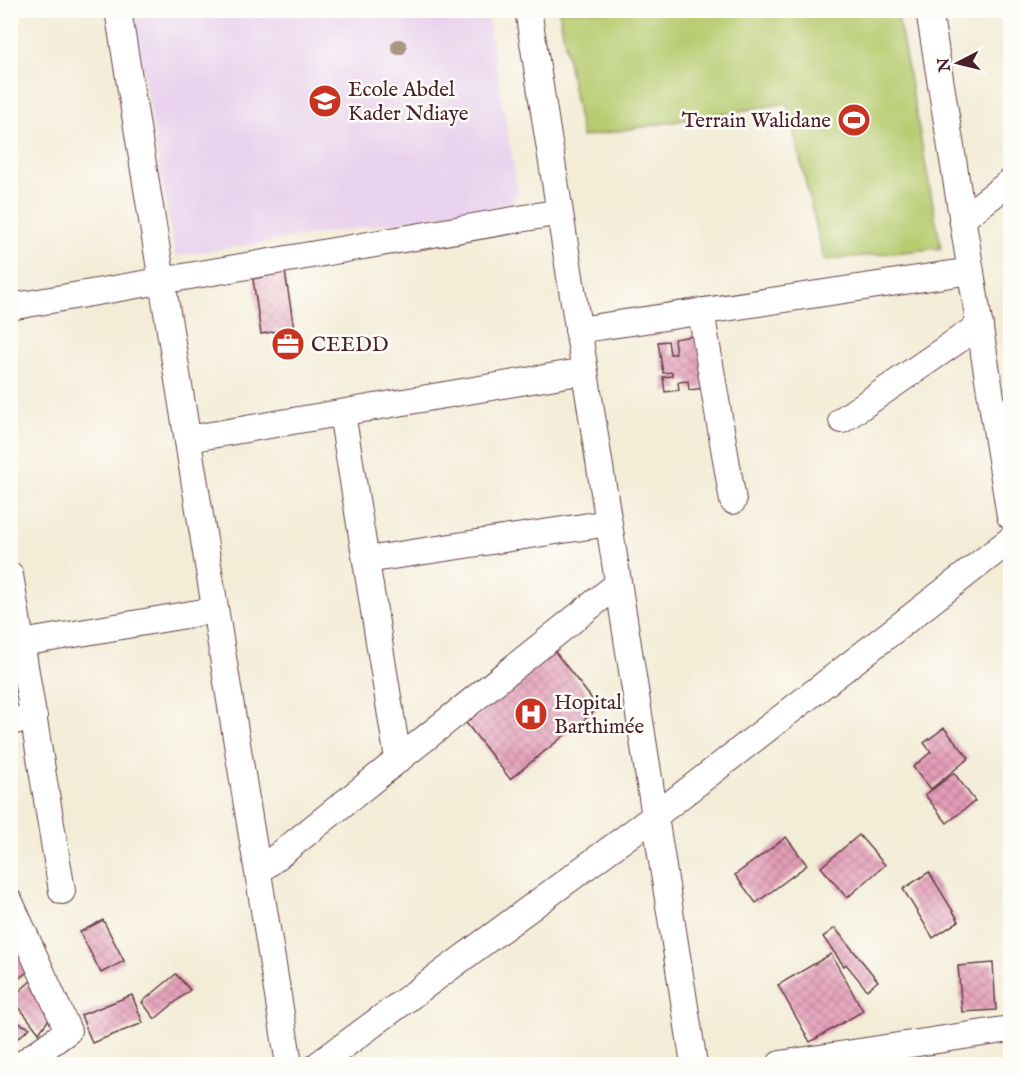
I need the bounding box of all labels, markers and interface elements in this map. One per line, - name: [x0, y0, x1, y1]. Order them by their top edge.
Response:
- north arrow: [928, 33, 988, 93]
- text: N: [934, 56, 956, 74]
- place label: Ecole Abdel Kader Ndiaye: [348, 77, 469, 128]
- school or university icon: Ecole Abdel Kader Ndiaye: [307, 83, 343, 119]
- sports icon: Terrain Walidane: [836, 102, 872, 138]
- place label: Terrain Walidane: [682, 108, 831, 135]
- office icon: CEEDD: [270, 326, 306, 362]
- place label: CEEDD: [311, 332, 389, 359]
- place label: Hopital Barthimée: [554, 690, 644, 741]
- hospital icon: Hopital Barthimée: [513, 696, 549, 732]

